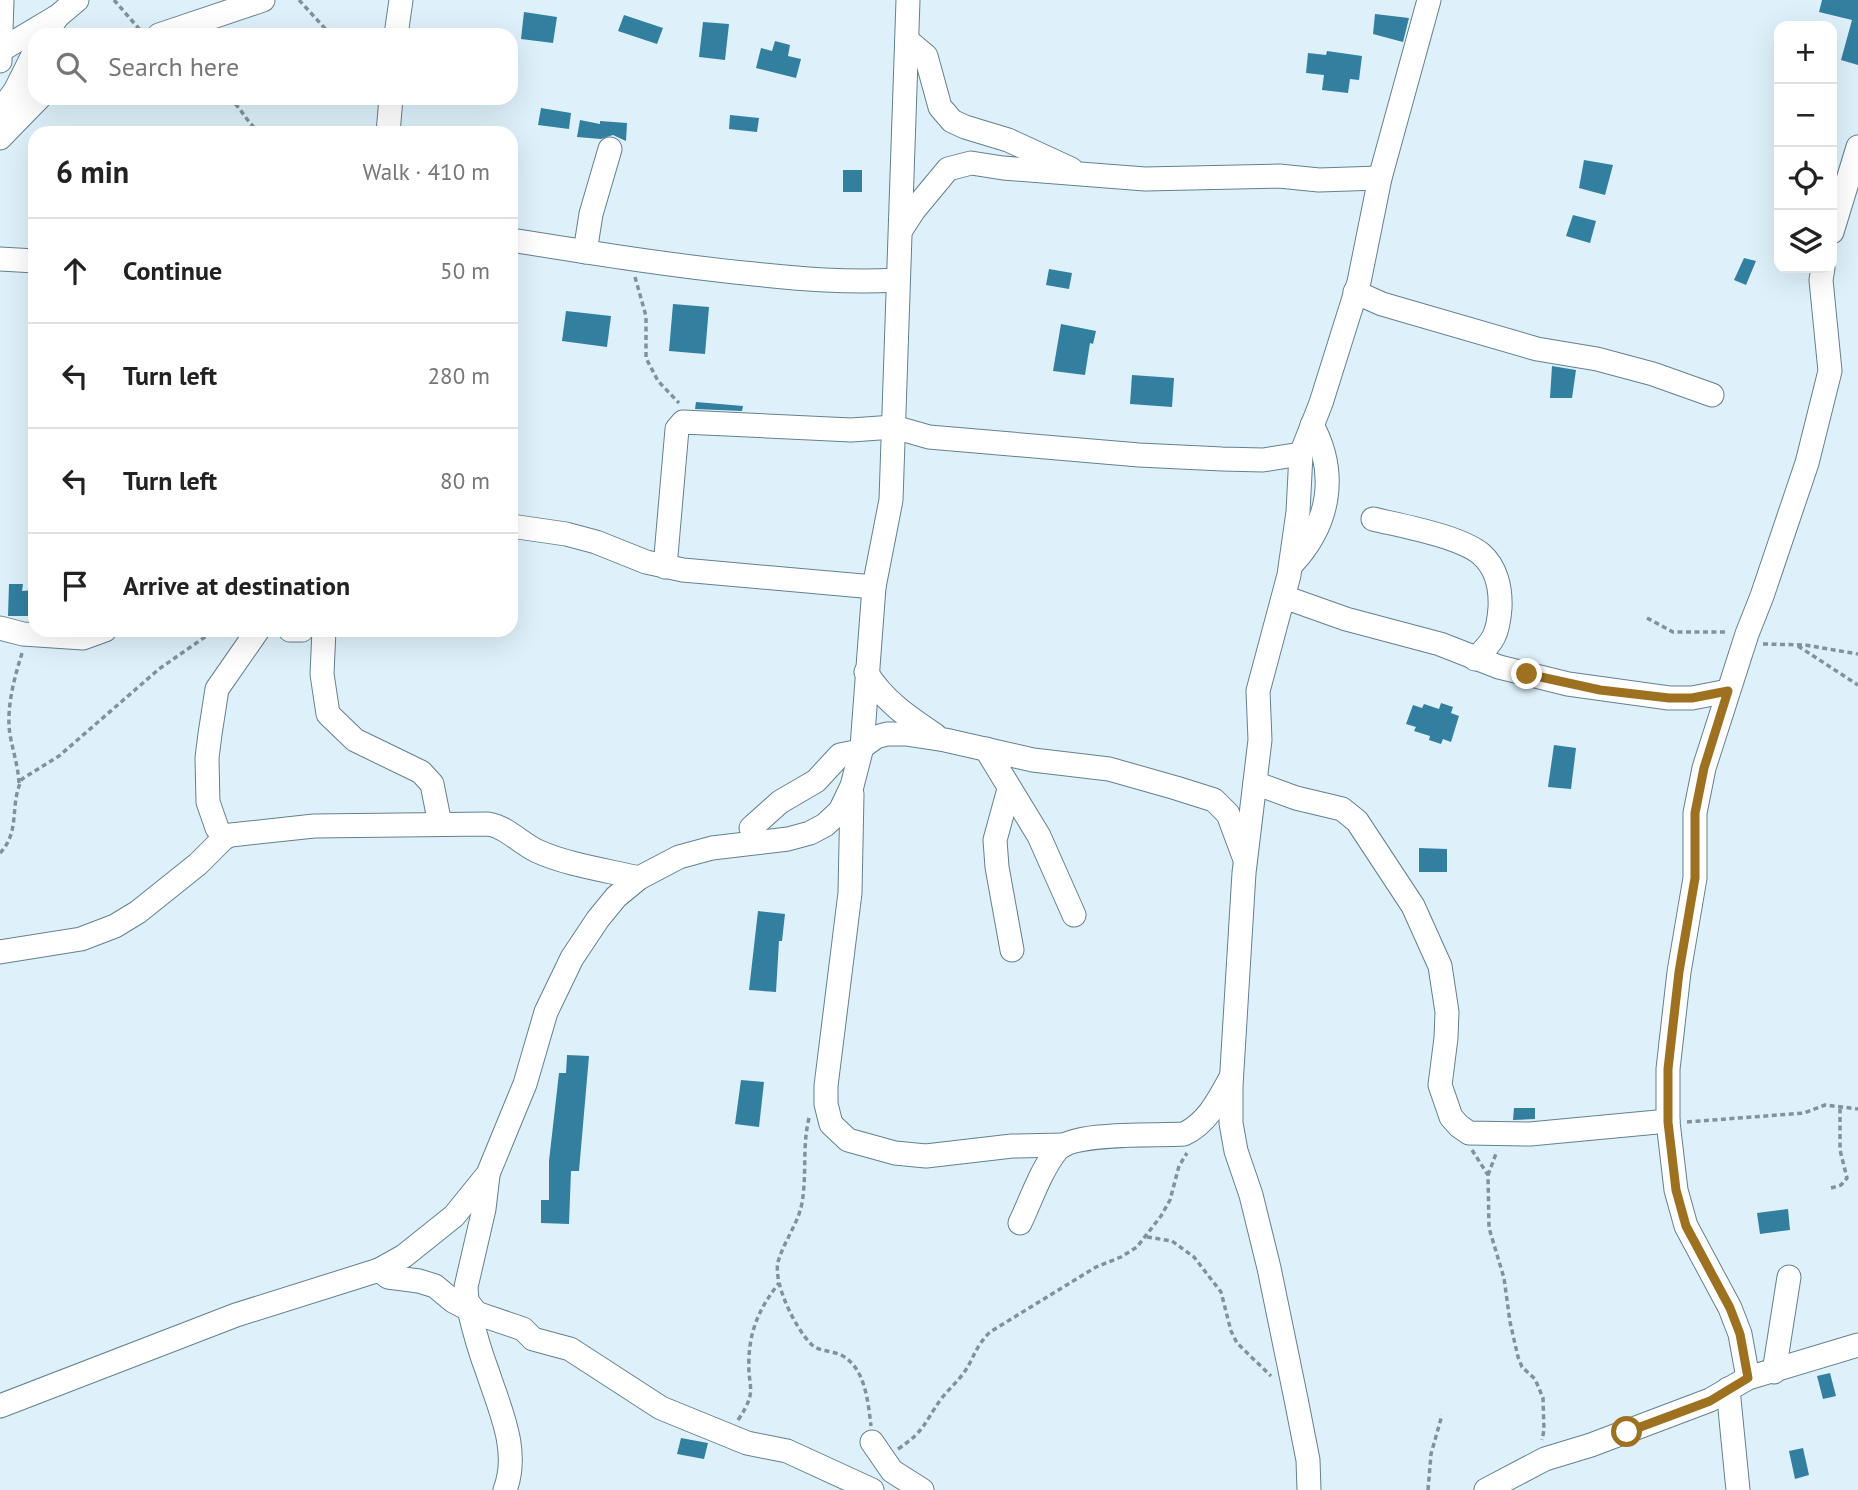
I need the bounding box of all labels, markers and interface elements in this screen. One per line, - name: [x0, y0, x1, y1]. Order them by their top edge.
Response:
- map controls: [1774, 21, 1837, 273]
- button: +: [1774, 21, 1837, 84]
- search box: [28, 28, 518, 105]
- icon: search: [52, 48, 90, 86]
- text: Search here: [108, 50, 239, 83]
- button: −: [1774, 84, 1837, 147]
- button: locate: [1774, 147, 1837, 210]
- text: 6 min: [56, 152, 129, 191]
- text: Walk · 410 m: [363, 157, 490, 186]
- button: layers: [1774, 210, 1837, 273]
- icon: ahead: [56, 252, 94, 290]
- text: Continue: [123, 254, 222, 287]
- text: 50 m: [440, 256, 490, 285]
- icon: left: [56, 357, 94, 395]
- text: Turn left: [123, 359, 217, 392]
- text: 280 m: [428, 361, 490, 390]
- icon: left: [56, 462, 94, 500]
- text: Turn left: [123, 464, 217, 497]
- text: 80 m: [440, 466, 490, 495]
- icon: arrive: [56, 567, 94, 605]
- text: Arrive at destination: [123, 569, 350, 602]
- route end: [1511, 658, 1542, 689]
- route start: [1611, 1416, 1642, 1447]

